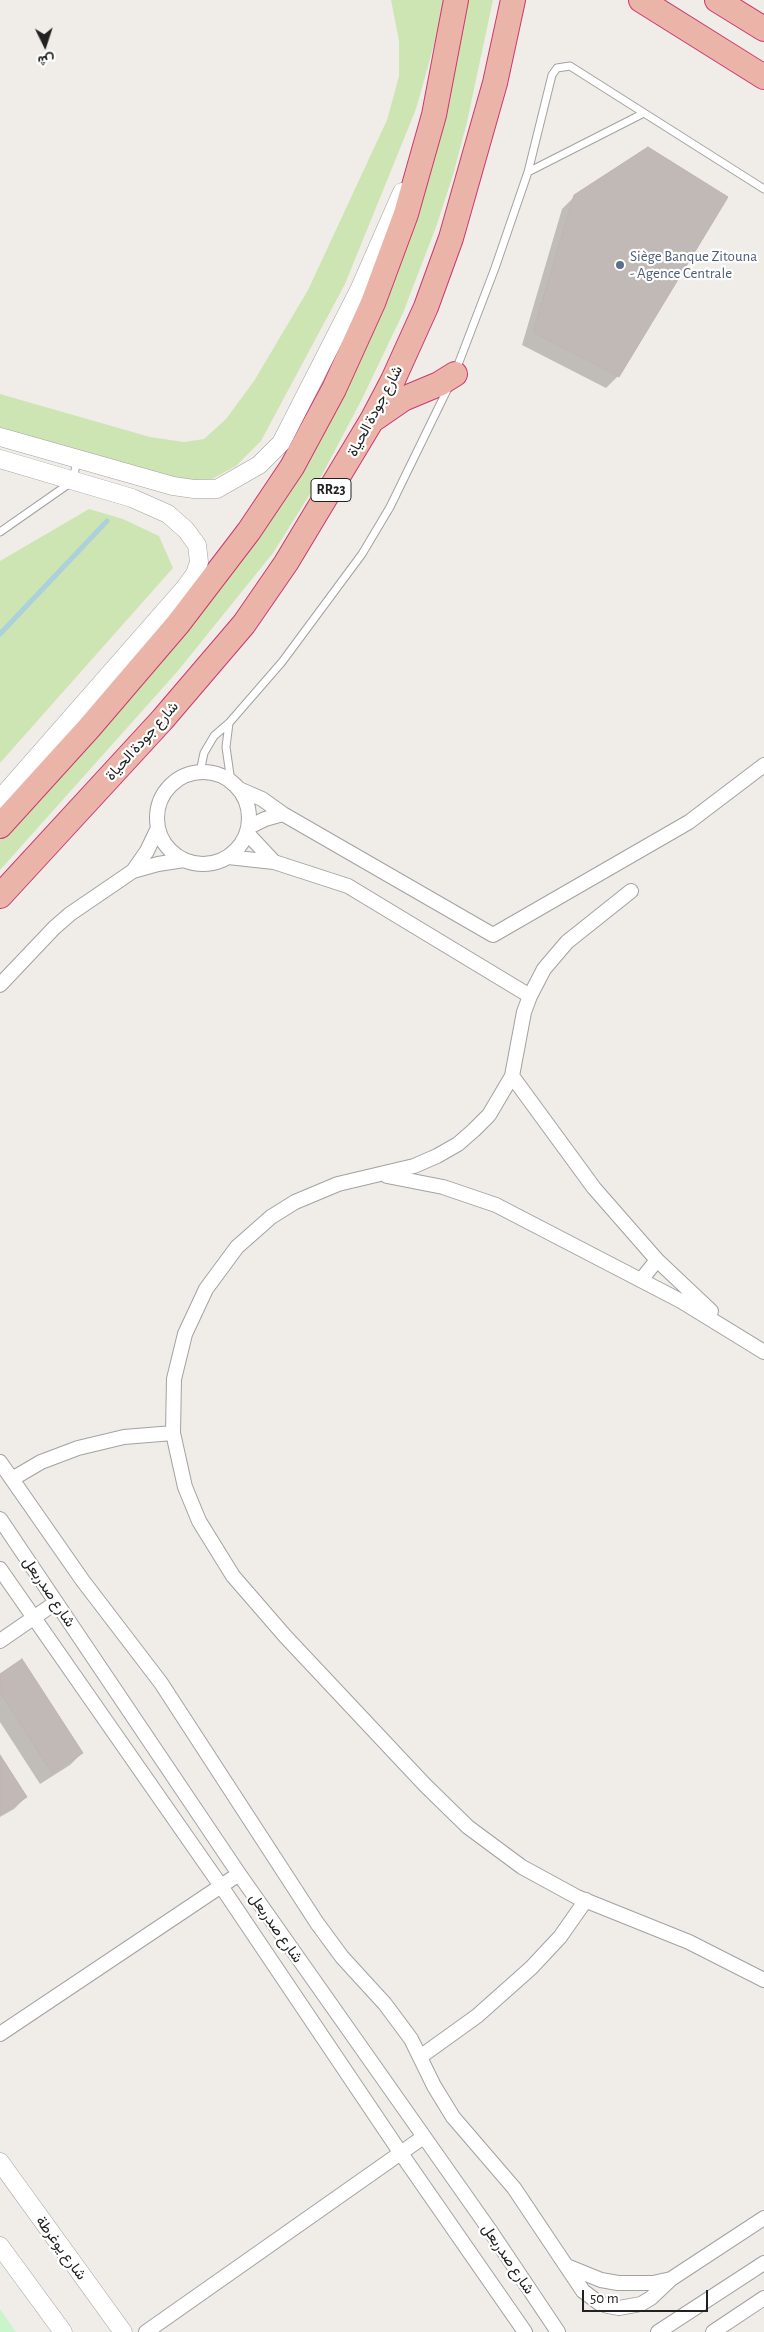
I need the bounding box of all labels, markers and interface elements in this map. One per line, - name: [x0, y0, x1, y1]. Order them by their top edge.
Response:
- north arrow: [20, 20, 70, 70]
- text: ش: [37, 52, 55, 68]
- place label: Siège Banque Zitouna - Agence Centrale: [630, 247, 757, 282]
- marker: Siège Banque Zitouna - Agence Centrale: [614, 259, 626, 271]
- street label: شارع جودة الحياة: [343, 362, 407, 460]
- road number: RR23: [311, 478, 351, 502]
- street label: شارع جودة الحياة: [102, 698, 182, 784]
- street label: شارع صدربعل: [19, 1553, 79, 1631]
- street label: شارع صدربعل: [245, 1890, 307, 1966]
- street label: شارع يوغرطة: [32, 2212, 90, 2284]
- street label: شارع صدربعل: [478, 2220, 538, 2298]
- scale bar: [584, 2280, 710, 2312]
- text: 50 m: [590, 2291, 619, 2306]

